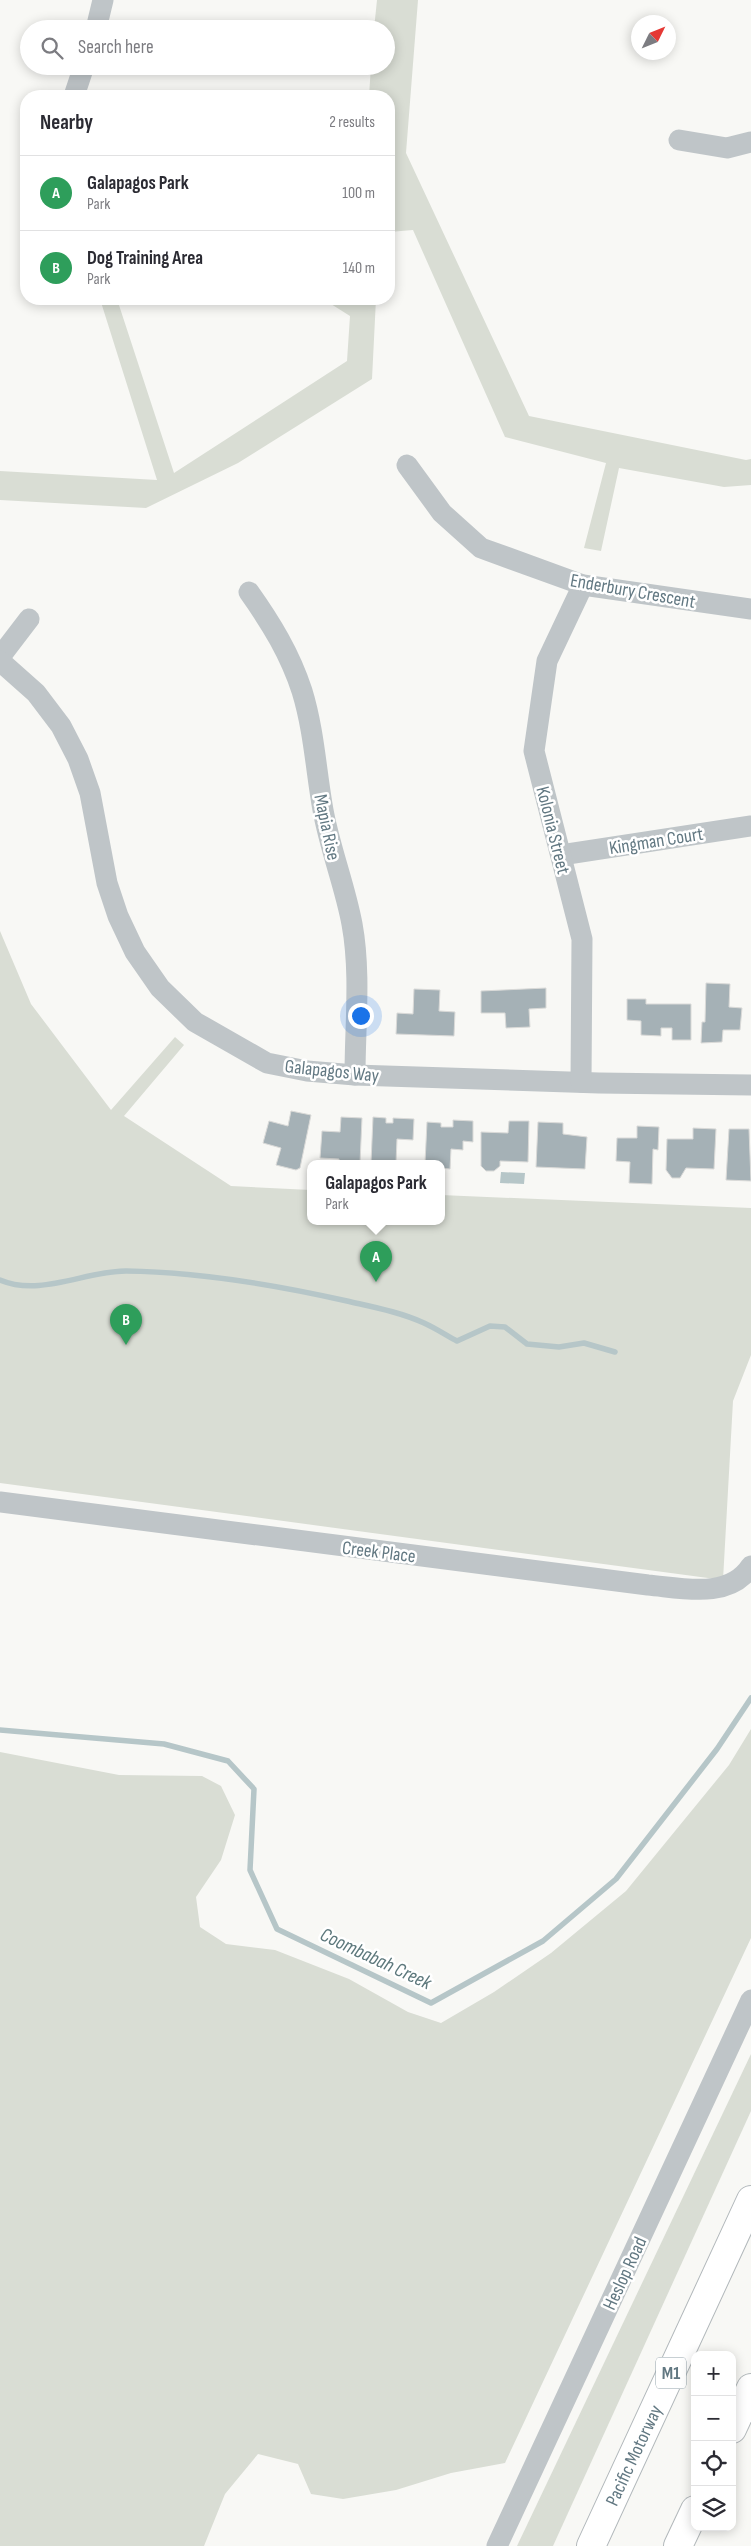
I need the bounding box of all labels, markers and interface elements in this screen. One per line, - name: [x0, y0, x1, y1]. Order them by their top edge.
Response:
- north arrow: [631, 15, 676, 60]
- search box: [20, 20, 395, 75]
- icon: search: [38, 34, 66, 62]
- text: Search here: [78, 36, 154, 59]
- text: Nearby: [40, 110, 93, 135]
- text: 2 results: [329, 113, 375, 132]
- text: Galapagos Park: [87, 172, 189, 195]
- text: A: [52, 184, 60, 203]
- text: 100 m: [342, 184, 375, 203]
- text: Park: [87, 195, 110, 214]
- text: Dog Training Area: [87, 247, 203, 270]
- text: B: [52, 259, 60, 278]
- text: 140 m: [343, 259, 375, 278]
- text: Park: [87, 270, 110, 289]
- street label: Enderbury Crescent: [568, 569, 697, 614]
- street label: Kolonia Street: [531, 784, 575, 877]
- street label: Mapia Rise: [308, 792, 345, 863]
- street label: Kingman Court: [608, 823, 705, 860]
- your location: [348, 1003, 374, 1029]
- street label: Galapagos Way: [284, 1055, 381, 1088]
- popup: [307, 1160, 445, 1225]
- text: Galapagos Park: [325, 1172, 427, 1195]
- text: Park: [325, 1195, 349, 1214]
- pin: A: [360, 1241, 392, 1282]
- pin: B: [110, 1304, 142, 1345]
- street label: Creek Place: [341, 1537, 417, 1568]
- water label: Coombabah Creek: [316, 1923, 435, 1995]
- street label: Heslop Road: [598, 2233, 652, 2314]
- map controls: [691, 2351, 736, 2531]
- button: +: [691, 2351, 736, 2396]
- road number: M1: [656, 2358, 686, 2388]
- button: −: [691, 2396, 736, 2441]
- street label: Pacific Motorway: [601, 2401, 668, 2510]
- button: locate: [691, 2441, 736, 2486]
- button: layers: [691, 2486, 736, 2531]

